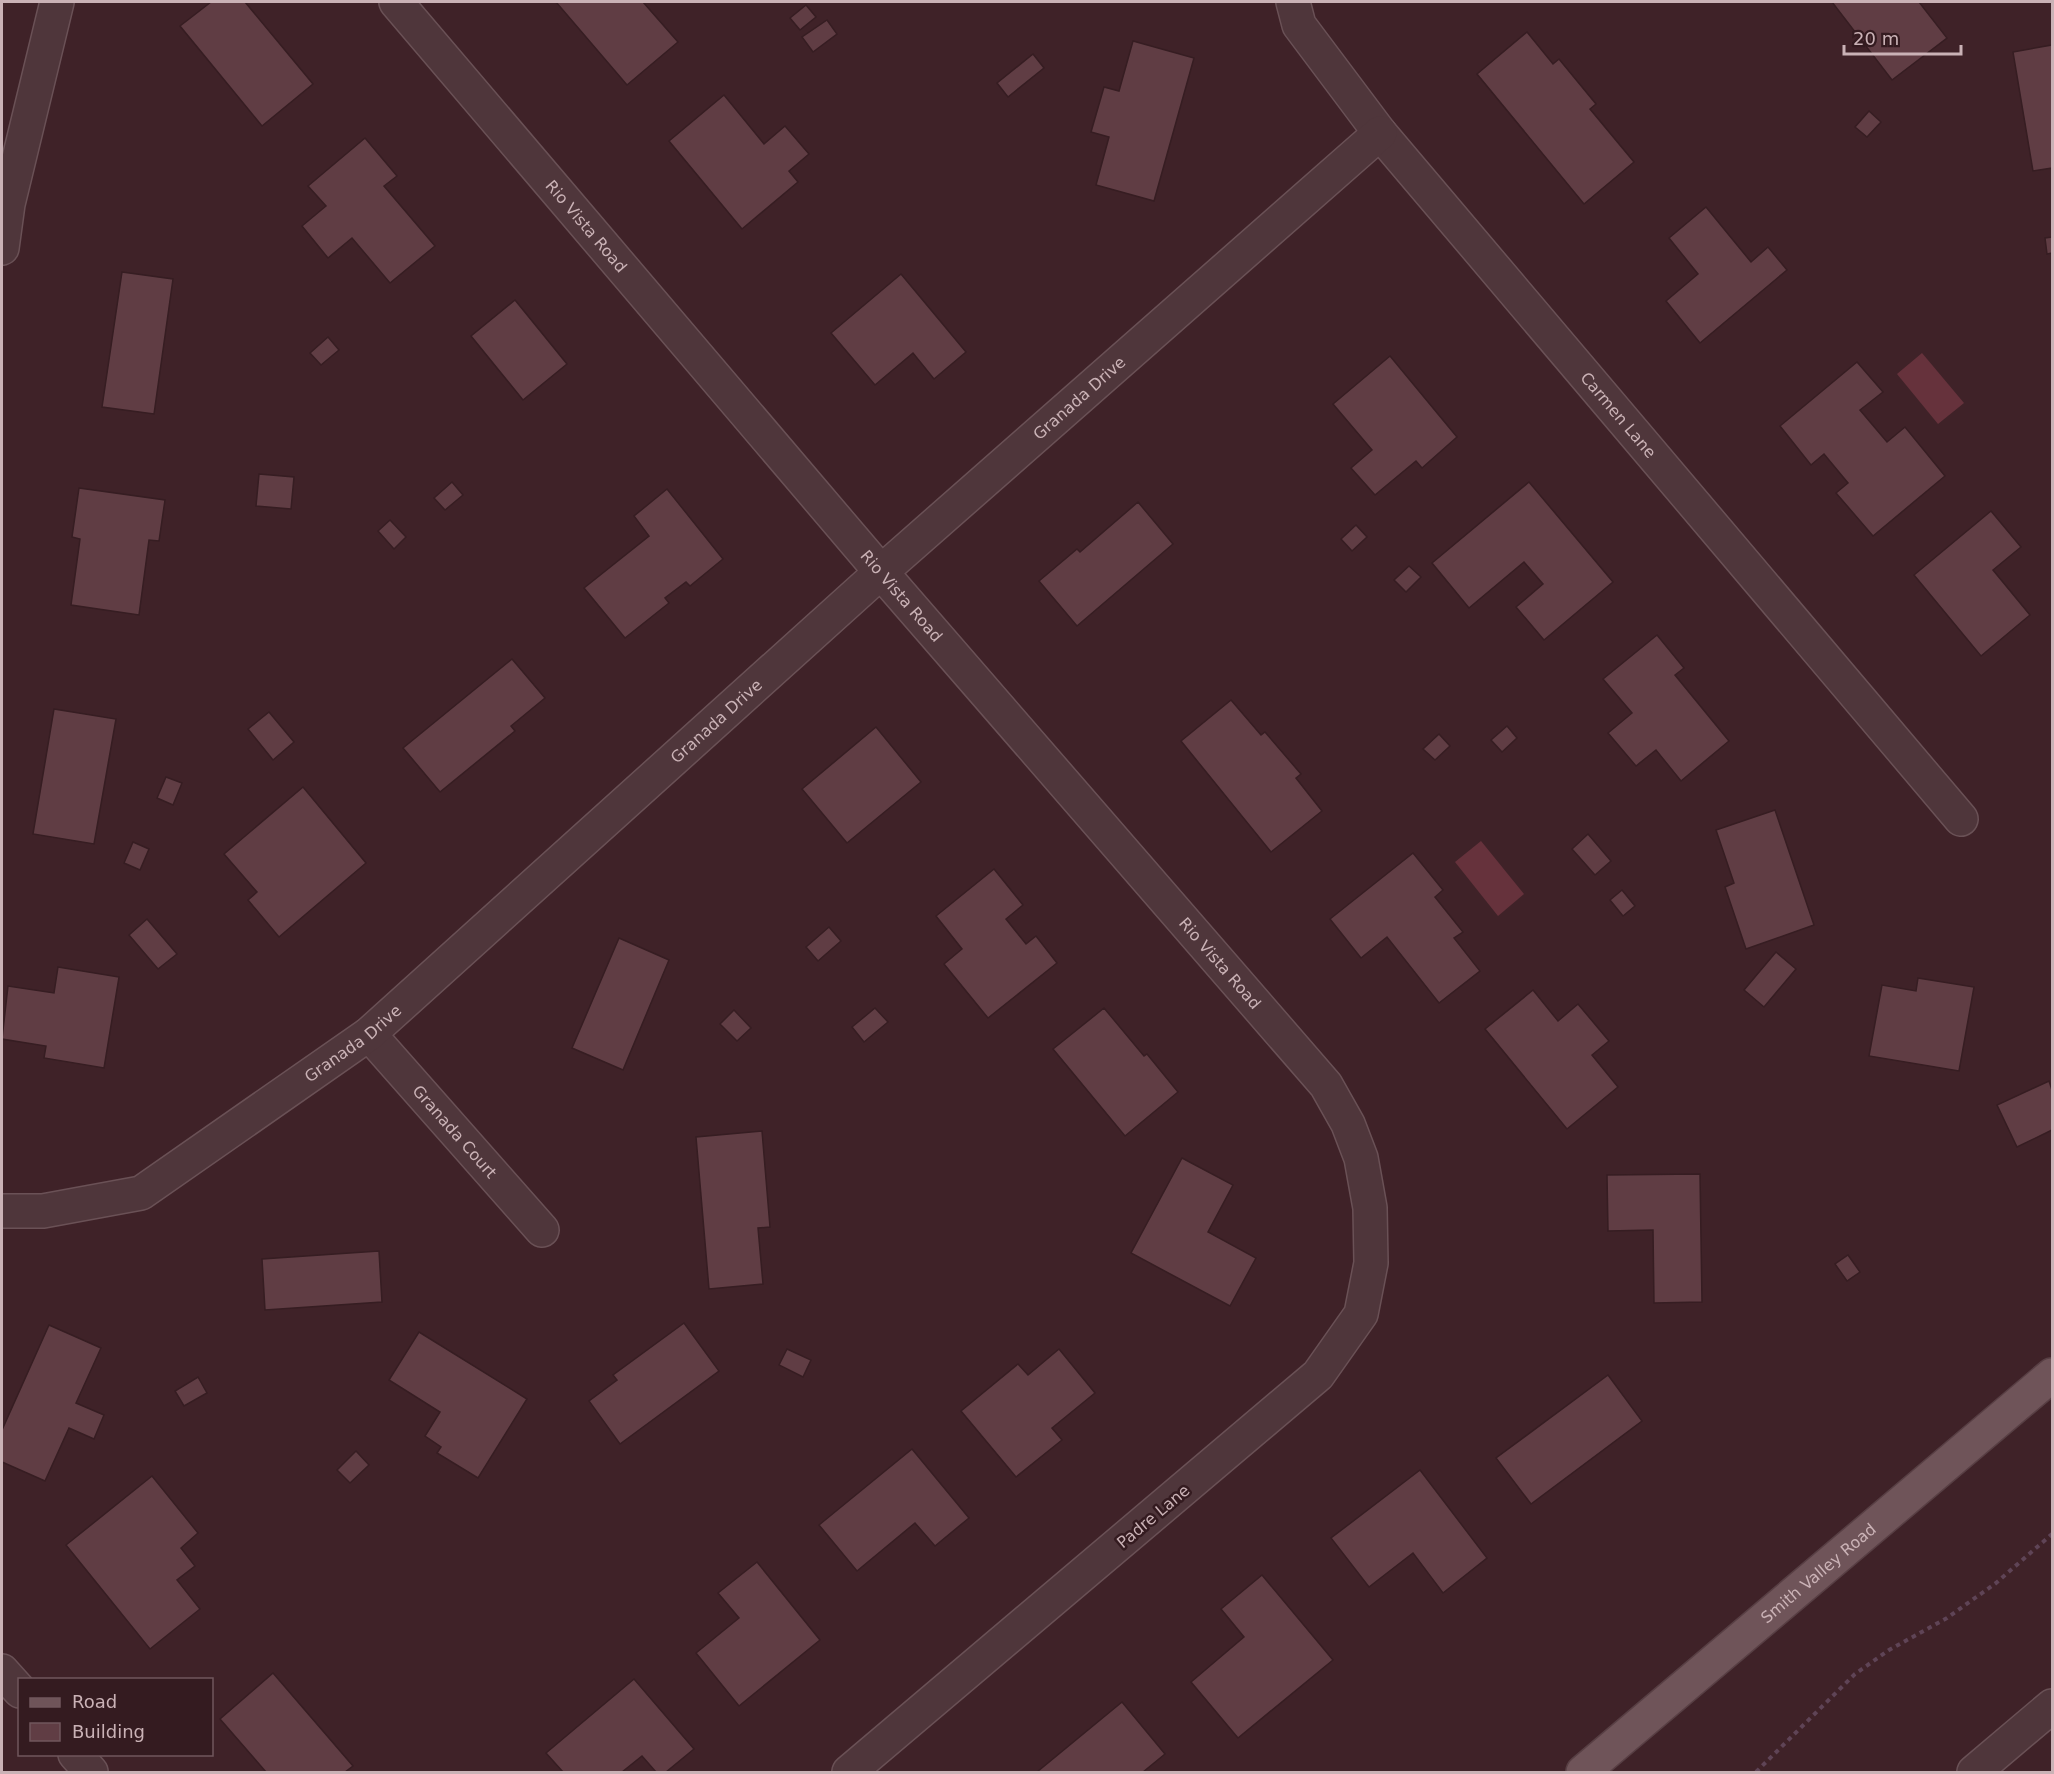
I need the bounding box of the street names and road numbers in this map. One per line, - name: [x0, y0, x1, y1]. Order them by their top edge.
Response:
- street label: Rio Vista Road: [542, 176, 631, 276]
- street label: Granada Drive: [1029, 353, 1129, 444]
- street label: Carmen Lane: [1577, 368, 1660, 462]
- street label: Rio Vista Road: [857, 546, 946, 646]
- street label: Granada Drive: [667, 675, 766, 767]
- street label: Rio Vista Road: [1175, 914, 1265, 1013]
- street label: Granada Drive: [301, 1001, 405, 1086]
- street label: Granada Court: [409, 1081, 501, 1182]
- street label: Padre Lane: [1113, 1481, 1193, 1552]
- street label: Smith Valley Road: [1757, 1519, 1880, 1627]

